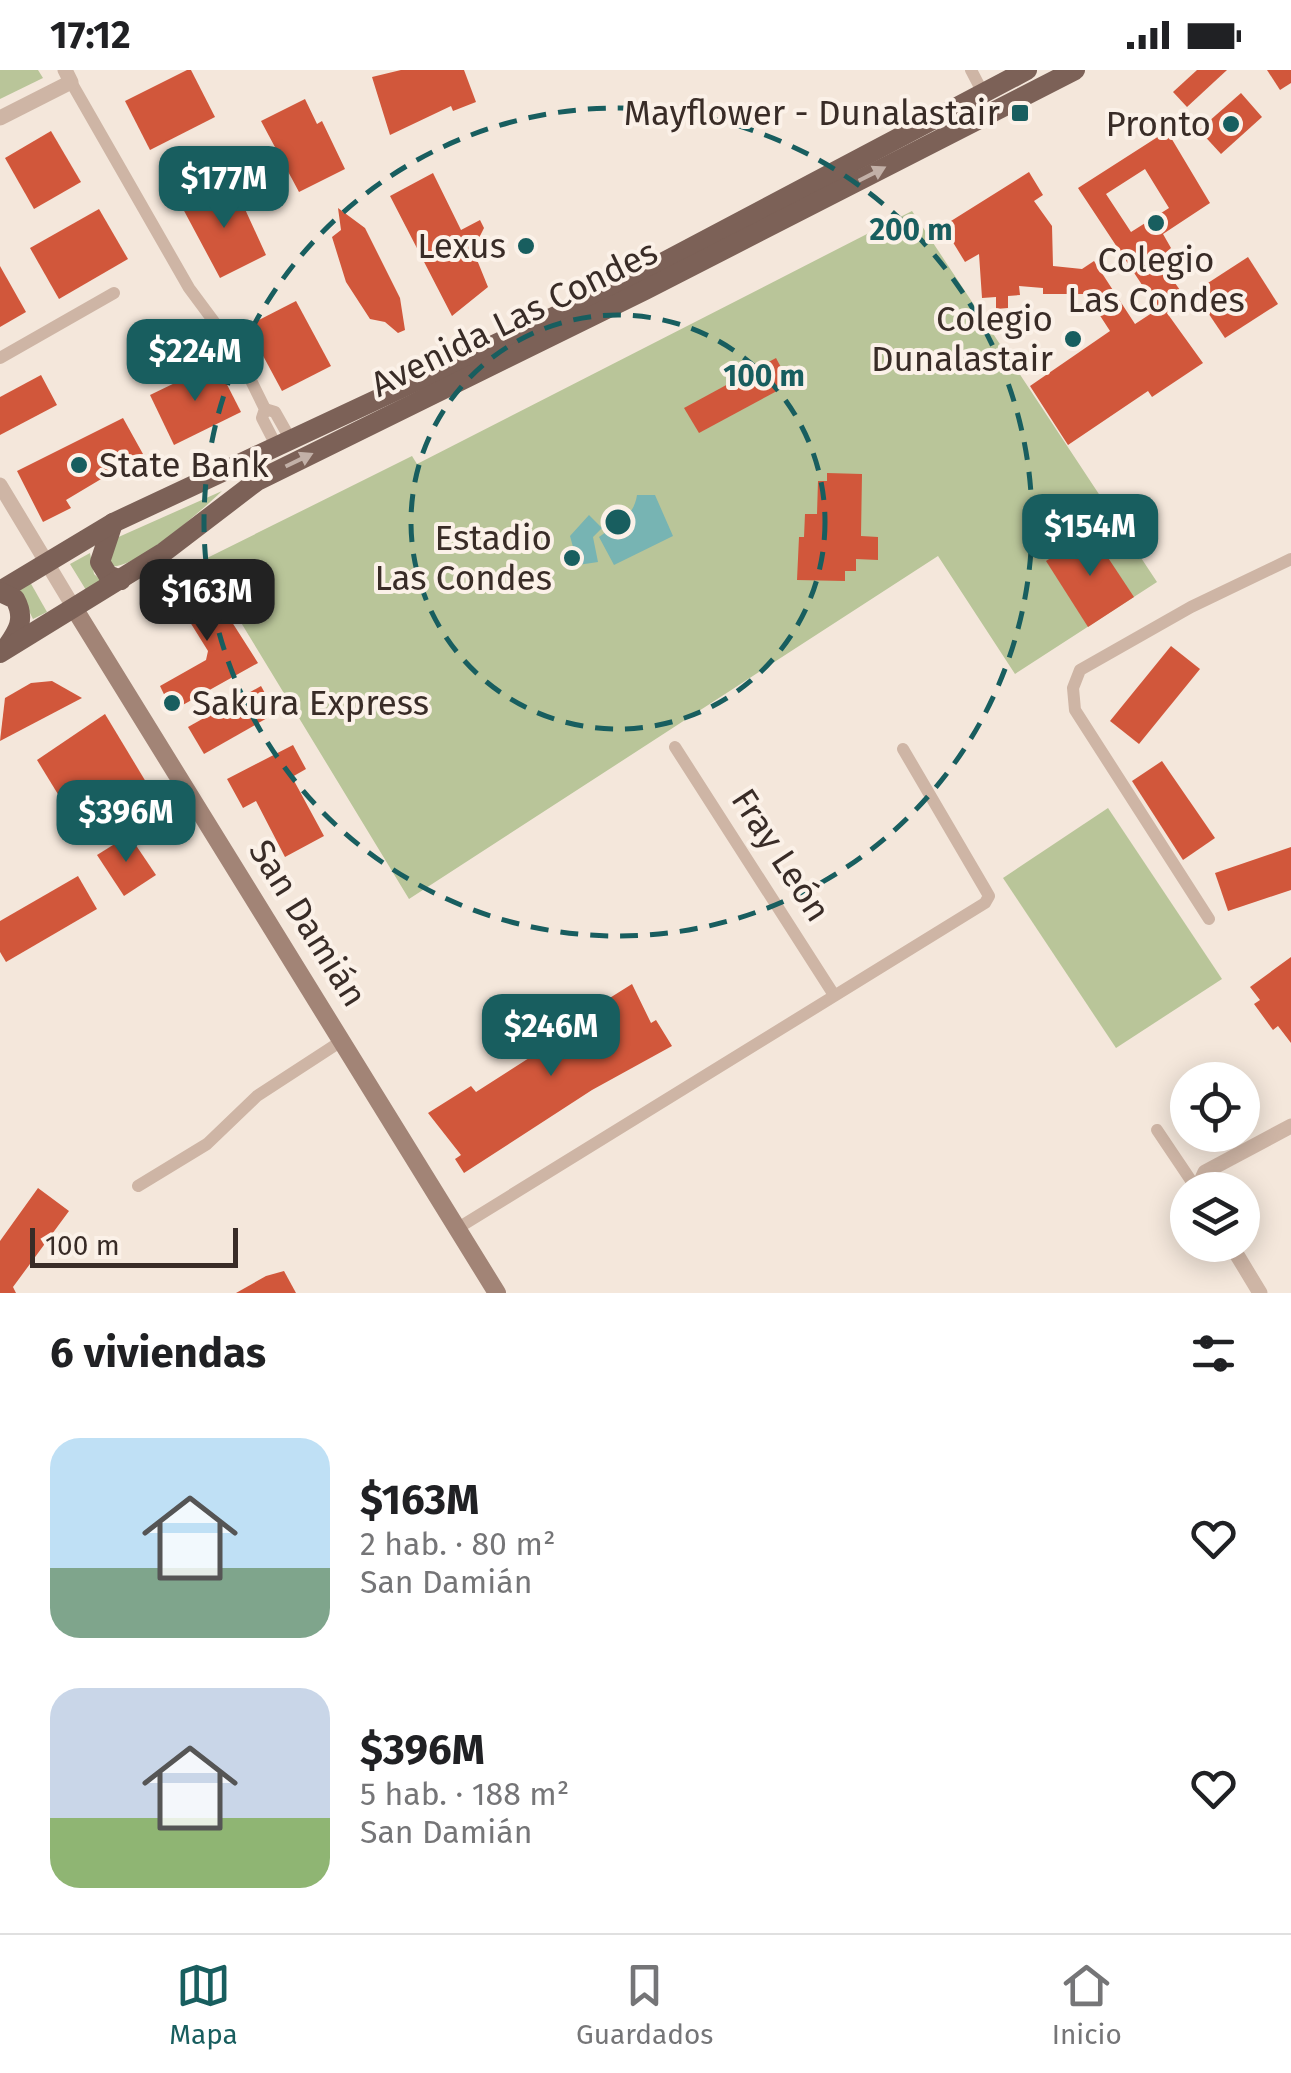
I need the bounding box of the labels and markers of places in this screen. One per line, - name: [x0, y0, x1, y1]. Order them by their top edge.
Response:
- place label: Mayflower - Dunalastair: [624, 92, 1000, 134]
- marker: Mayflower - Dunalastair: [1009, 102, 1031, 124]
- place label: Pronto: [1105, 103, 1211, 145]
- marker: Pronto: [1220, 113, 1242, 135]
- pin: $177M: [154, 146, 294, 231]
- marker: Colegio Las Condes: [1145, 212, 1167, 234]
- place label: Lexus: [417, 225, 506, 267]
- marker: Lexus: [515, 235, 537, 257]
- place label: Colegio Las Condes: [1067, 239, 1245, 321]
- place label: Colegio Dunalastair: [871, 298, 1053, 380]
- pin: $224M: [125, 319, 265, 404]
- marker: Colegio Dunalastair: [1062, 328, 1084, 350]
- place label: State Bank: [99, 444, 269, 486]
- marker: State Bank: [68, 454, 90, 476]
- pin: $154M: [1020, 494, 1160, 579]
- centre of rings: [600, 504, 636, 540]
- place label: Estadio Las Condes: [374, 517, 552, 599]
- marker: Estadio Las Condes: [561, 547, 583, 569]
- pin: $163M: [137, 559, 277, 644]
- place label: Sakura Express: [192, 682, 429, 724]
- marker: Sakura Express: [161, 692, 183, 714]
- pin: $396M: [56, 780, 196, 865]
- pin: $246M: [481, 994, 621, 1079]

